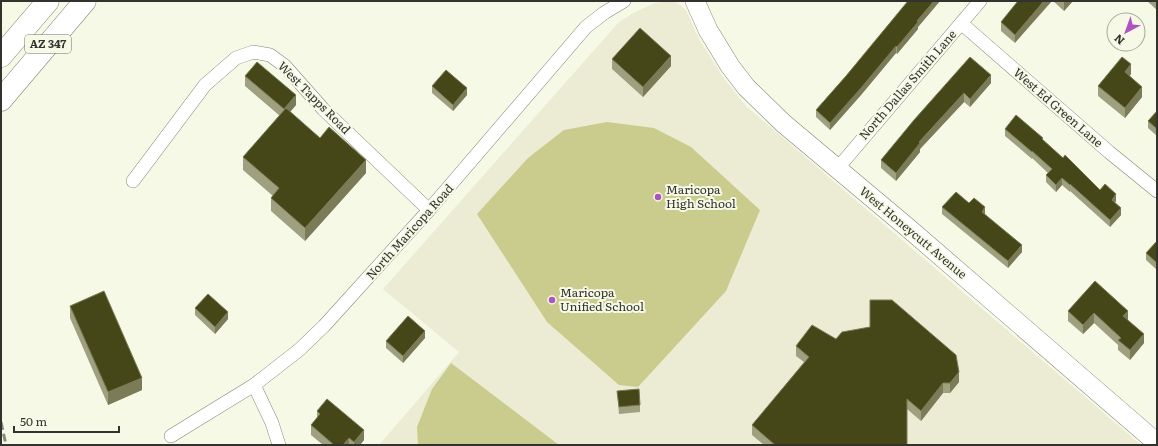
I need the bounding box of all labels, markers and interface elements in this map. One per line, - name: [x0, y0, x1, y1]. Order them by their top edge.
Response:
- north arrow: [1106, 12, 1146, 52]
- street label: North Dallas Smith Lane: [854, 25, 960, 143]
- text: N: [1110, 31, 1128, 49]
- road number: AZ 347: [25, 35, 71, 53]
- street label: West Tapps Road: [274, 57, 356, 138]
- street label: West Ed Green Lane: [1010, 63, 1107, 151]
- street label: North Maricopa Road: [361, 179, 458, 283]
- place label: Maricopa High School: [666, 180, 736, 212]
- street label: West Honeycutt Avenue: [856, 182, 971, 283]
- marker: Maricopa High School: [653, 192, 663, 202]
- place label: Maricopa Unified School: [560, 283, 644, 315]
- marker: Maricopa Unified School: [547, 295, 557, 305]
- scale bar: [14, 408, 119, 434]
- text: 50 m: [20, 412, 47, 430]

